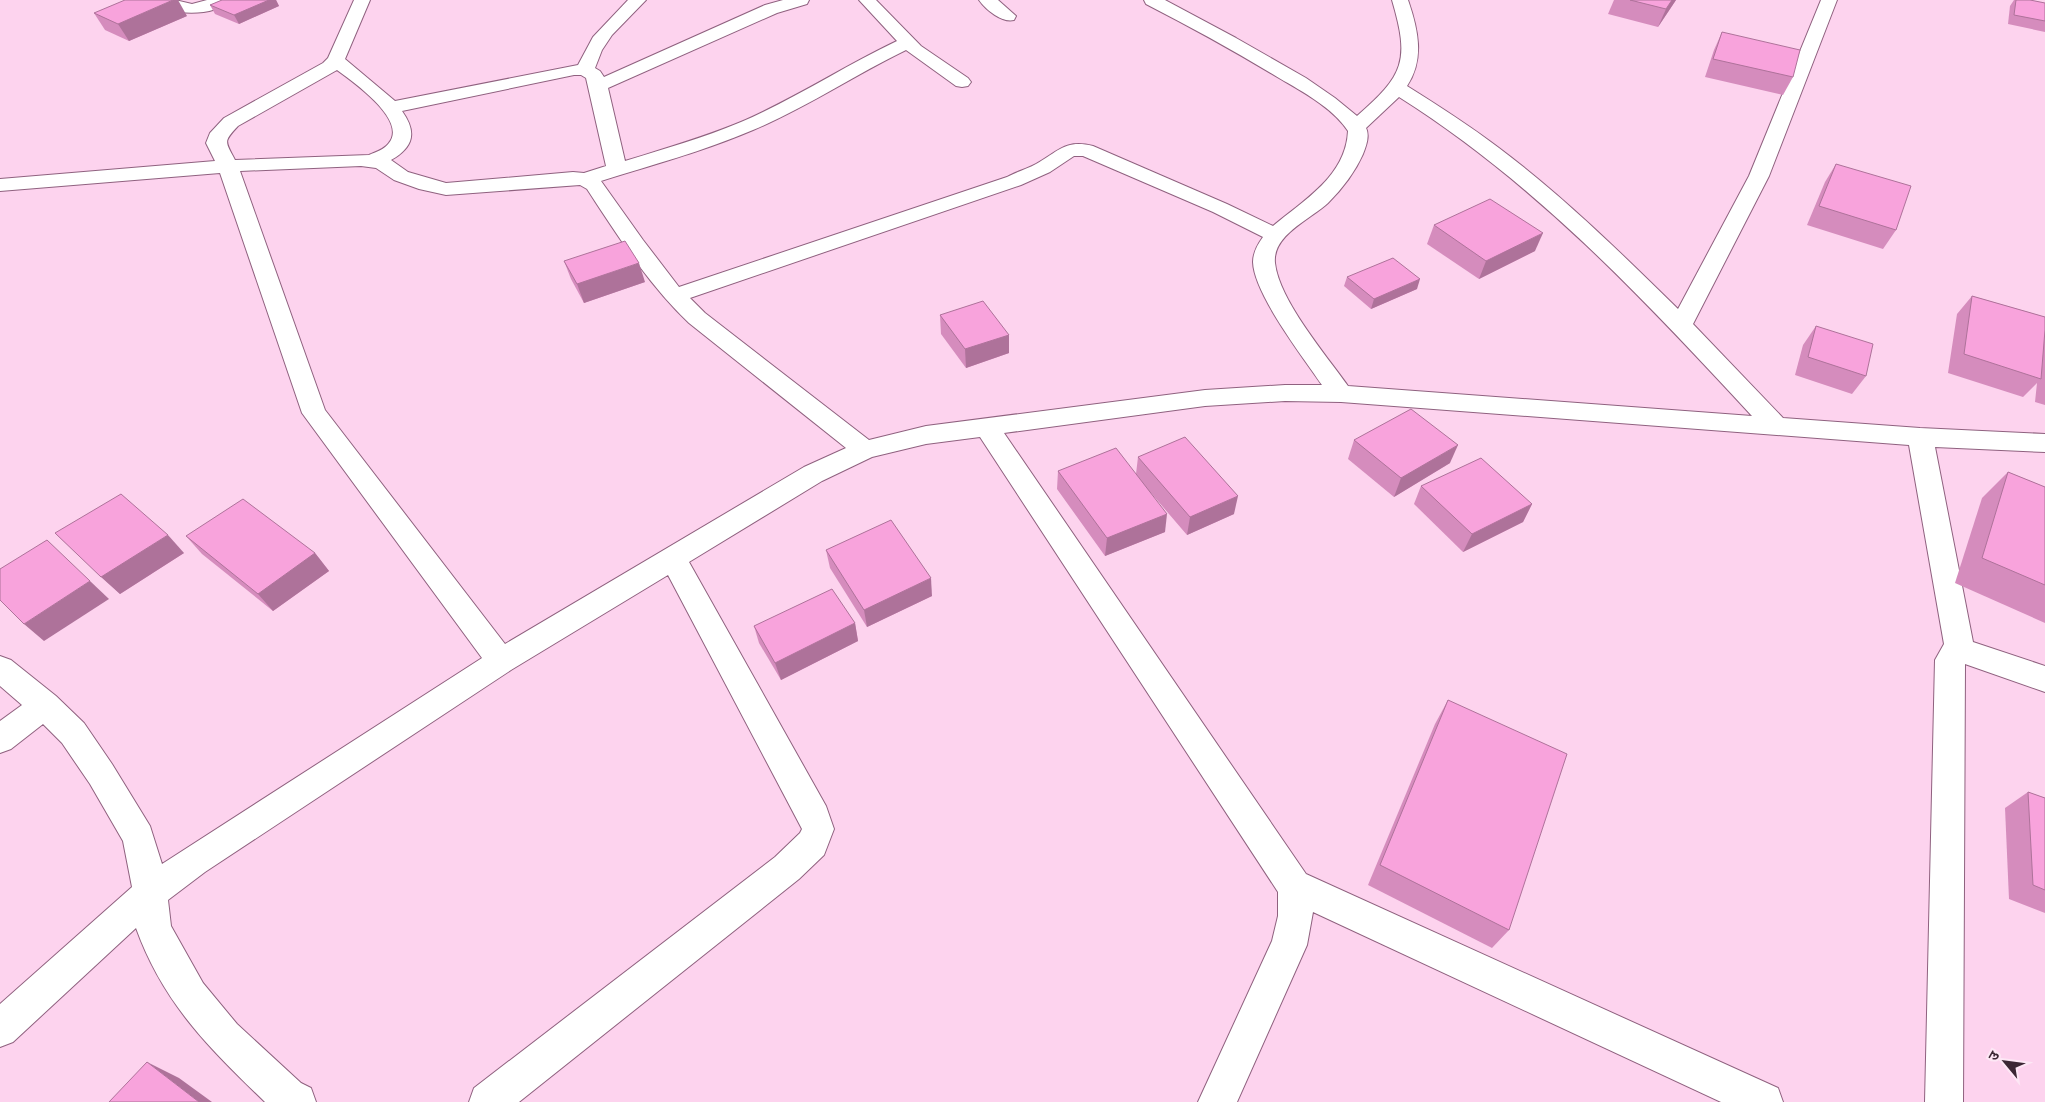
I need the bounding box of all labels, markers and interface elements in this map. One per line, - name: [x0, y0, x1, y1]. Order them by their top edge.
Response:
- north arrow: [1980, 1037, 2030, 1087]
- text: उ: [1985, 1048, 2003, 1063]

